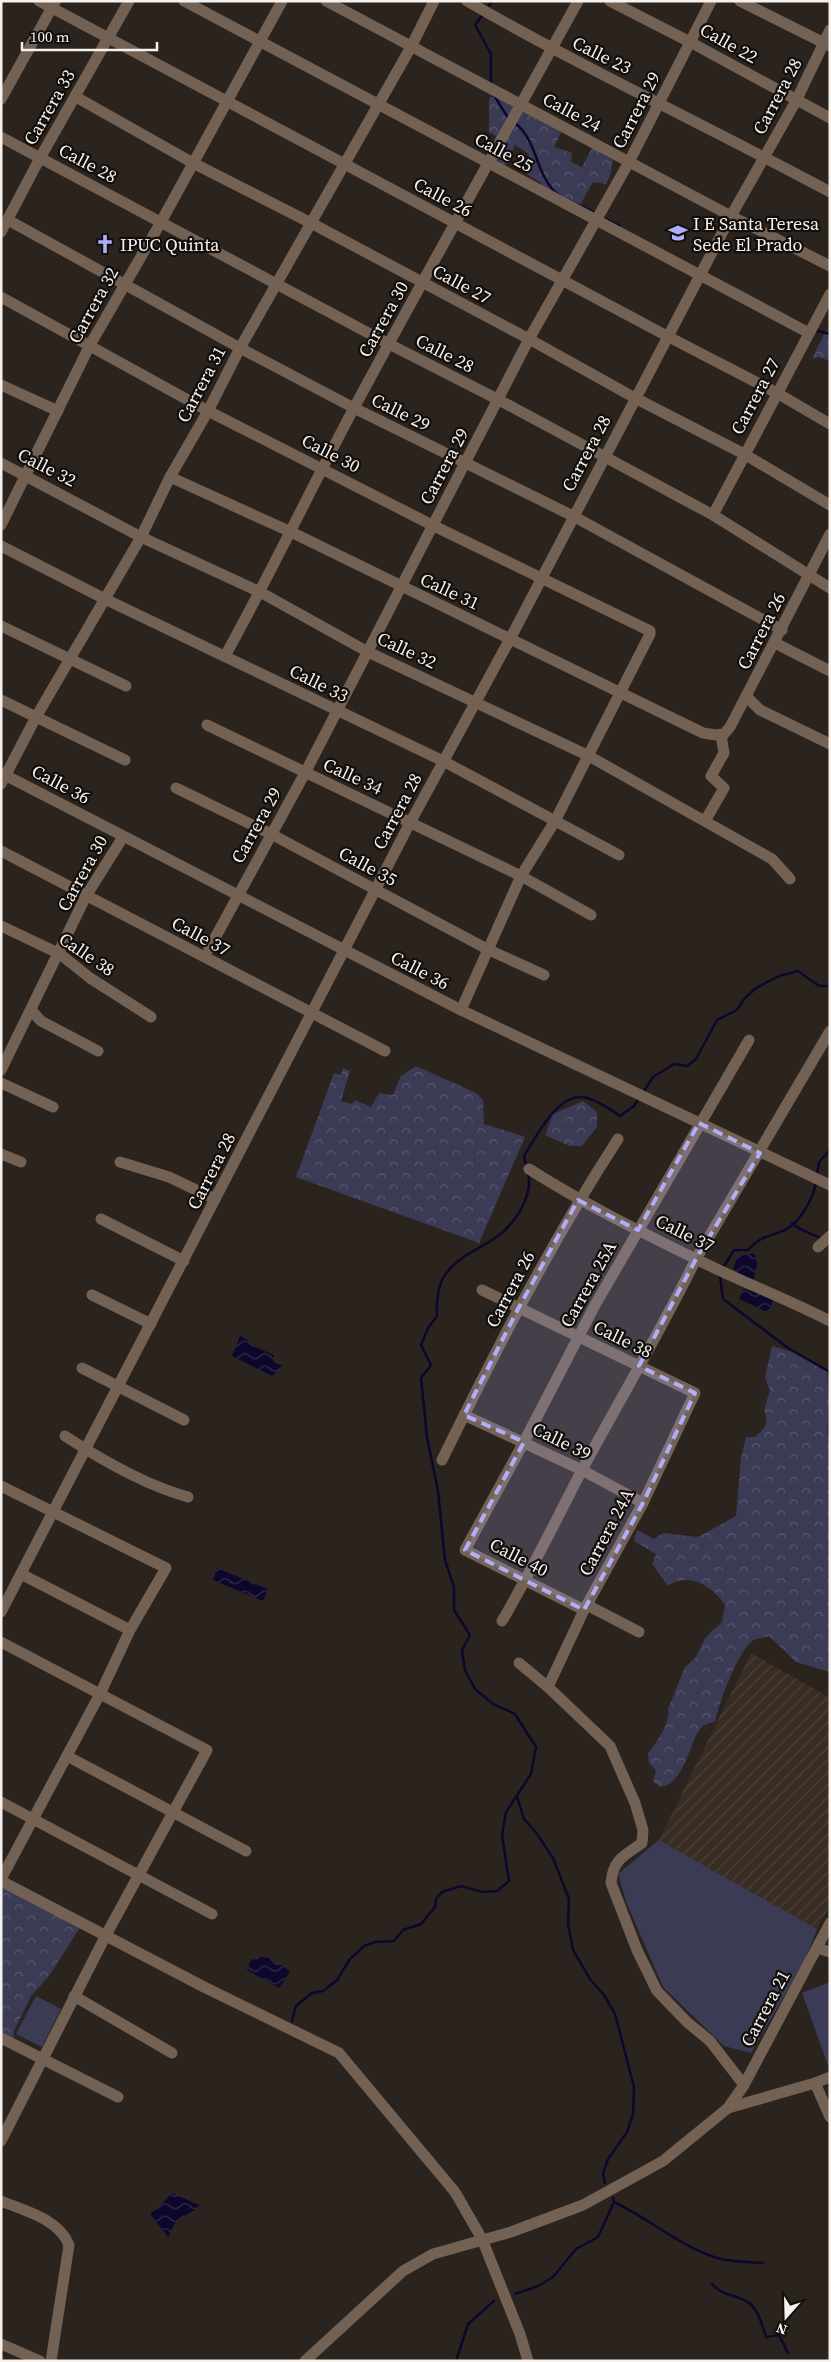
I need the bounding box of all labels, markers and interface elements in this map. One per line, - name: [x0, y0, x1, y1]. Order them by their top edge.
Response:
- street label: Calle 22: [696, 17, 762, 69]
- scale bar: [22, 20, 158, 52]
- text: 100 m: [30, 26, 70, 47]
- street label: Calle 23: [568, 30, 636, 80]
- street label: Carrera 28: [746, 53, 808, 139]
- street label: Carrera 33: [17, 65, 81, 149]
- street label: Carrera 29: [606, 67, 666, 153]
- street label: Calle 24: [538, 86, 606, 138]
- street label: Calle 25: [470, 126, 538, 178]
- street label: Calle 28: [54, 137, 122, 189]
- street label: Calle 26: [409, 171, 477, 223]
- place label: I E Santa Teresa Sede El Prado: [693, 211, 820, 257]
- school or university icon: I E Santa Teresa Sede El Prado: [667, 222, 689, 244]
- place label: IPUC Quinta: [120, 232, 220, 257]
- church icon: IPUC Quinta: [94, 233, 116, 255]
- street label: Calle 27: [428, 258, 496, 310]
- street label: Carrera 32: [62, 262, 124, 348]
- street label: Carrera 30: [352, 276, 414, 362]
- street label: Calle 28: [411, 328, 479, 378]
- street label: Carrera 31: [170, 341, 232, 427]
- street label: Carrera 27: [724, 353, 786, 439]
- street label: Calle 29: [367, 387, 435, 437]
- street label: Carrera 28: [555, 410, 617, 496]
- street label: Carrera 29: [413, 423, 475, 509]
- street label: Calle 30: [297, 428, 365, 478]
- street label: Calle 32: [13, 442, 81, 492]
- street label: Calle 31: [416, 566, 484, 616]
- street label: Carrera 26: [731, 588, 791, 674]
- street label: Calle 32: [373, 625, 441, 675]
- street label: Calle 33: [285, 658, 353, 708]
- street label: Calle 34: [319, 751, 387, 801]
- street label: Calle 36: [27, 758, 95, 810]
- street label: Carrera 28: [366, 768, 428, 854]
- street label: Carrera 29: [225, 782, 287, 868]
- street label: Carrera 30: [51, 830, 113, 916]
- street label: Calle 35: [334, 840, 402, 892]
- street label: Calle 37: [167, 910, 235, 962]
- street label: Calle 38: [54, 926, 120, 982]
- street label: Calle 36: [386, 945, 454, 995]
- street label: Carrera 28: [181, 1128, 241, 1214]
- street label: Calle 37: [651, 1208, 719, 1258]
- street label: Carrera 25A: [554, 1236, 622, 1332]
- street label: Carrera 26: [479, 1246, 541, 1332]
- street label: Calle 38: [589, 1314, 657, 1364]
- street label: Calle 39: [528, 1416, 596, 1466]
- street label: Carrera 24A: [573, 1484, 639, 1580]
- street label: Calle 40: [485, 1532, 553, 1582]
- street label: Carrera 21: [734, 1965, 796, 2051]
- north arrow: [761, 2292, 811, 2342]
- text: N: [773, 2318, 790, 2340]

